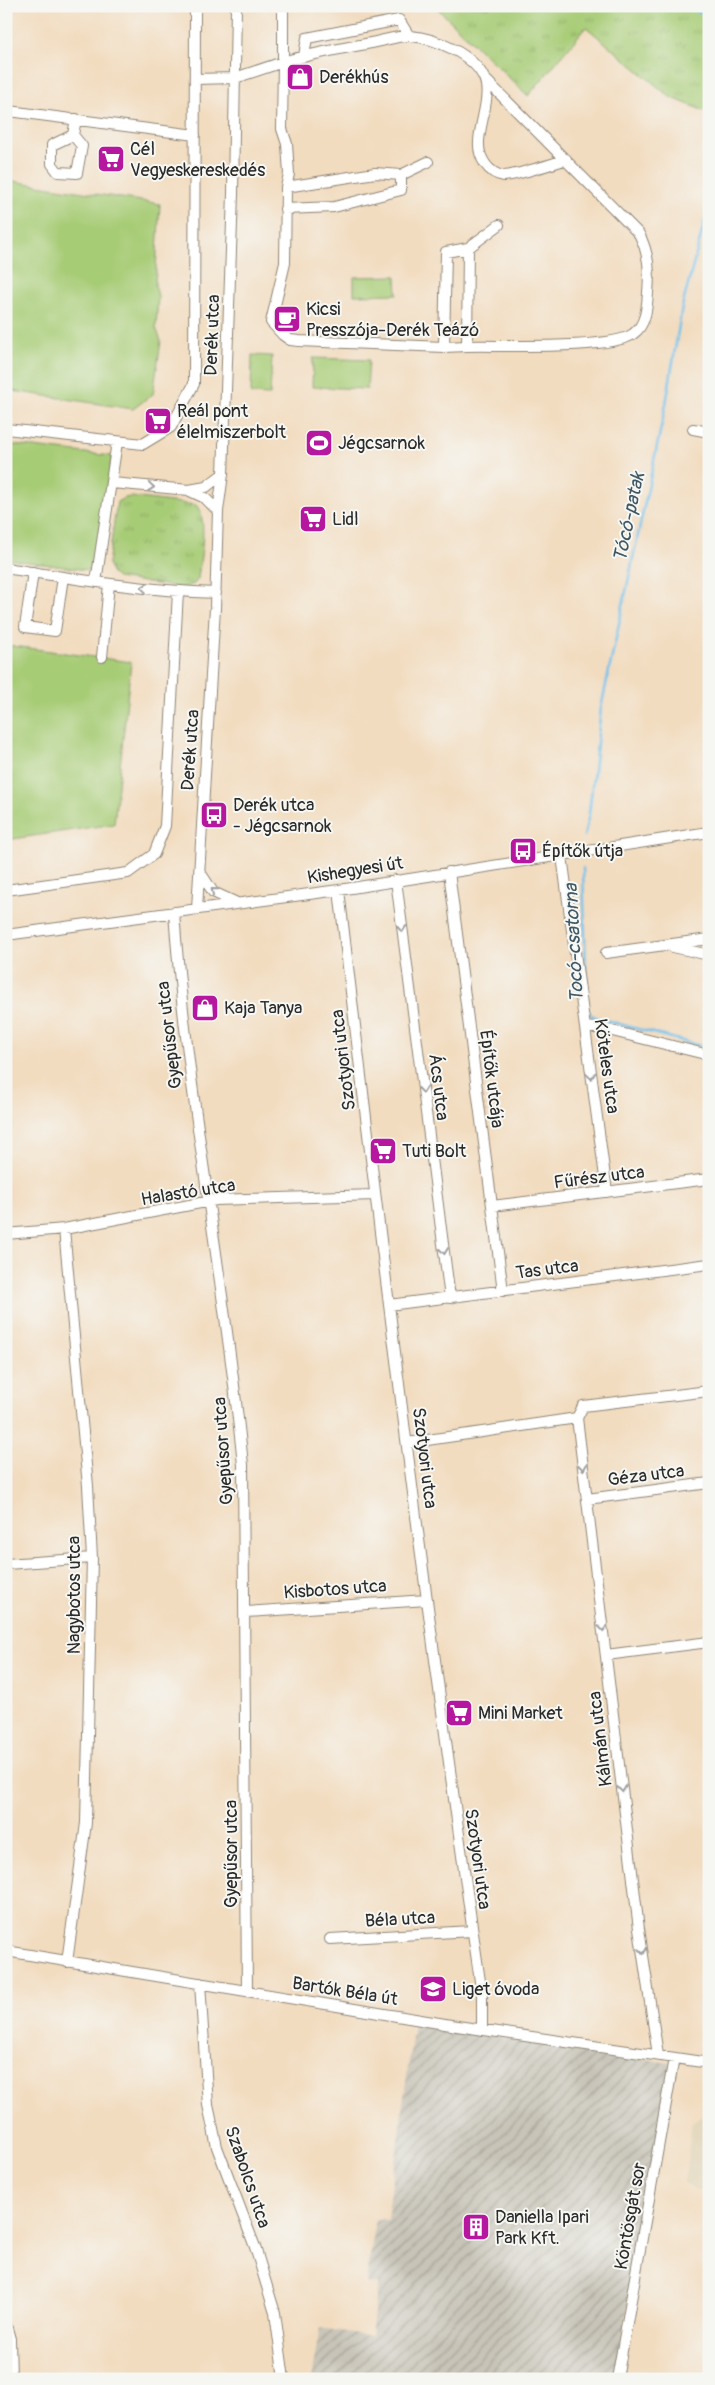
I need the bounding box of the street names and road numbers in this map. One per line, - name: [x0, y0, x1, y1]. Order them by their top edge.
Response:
- street label: Derék utca: [200, 294, 225, 376]
- street label: Derék utca: [176, 709, 205, 791]
- street label: Kishegyesi út: [306, 851, 405, 889]
- street label: Gyepűsor utca: [151, 980, 187, 1090]
- street label: Szotyori utca: [326, 1008, 361, 1112]
- street label: Köteles utca: [588, 1017, 625, 1115]
- street label: Építők utcája: [474, 1029, 509, 1129]
- street label: Ács utca: [423, 1052, 454, 1122]
- street label: Fűrész utca: [552, 1161, 646, 1194]
- street label: Halastó utca: [139, 1174, 237, 1211]
- street label: Tas utca: [514, 1254, 580, 1285]
- street label: Gyepűsor utca: [208, 1396, 239, 1506]
- street label: Szotyori utca: [407, 1406, 442, 1510]
- street label: Géza utca: [606, 1459, 686, 1492]
- street label: Nagybotos utca: [63, 1536, 86, 1654]
- street label: Kisbotos utca: [283, 1574, 387, 1605]
- street label: Kálmán utca: [583, 1690, 618, 1788]
- street label: Gyepűsor utca: [220, 1800, 243, 1908]
- street label: Szotyori utca: [459, 1807, 496, 1911]
- street label: Béla utca: [364, 1906, 436, 1933]
- street label: Bartók Béla út: [291, 1972, 400, 2011]
- street label: Szabolcs utca: [219, 2123, 276, 2231]
- street label: Köntösgát sor: [610, 2160, 651, 2272]

